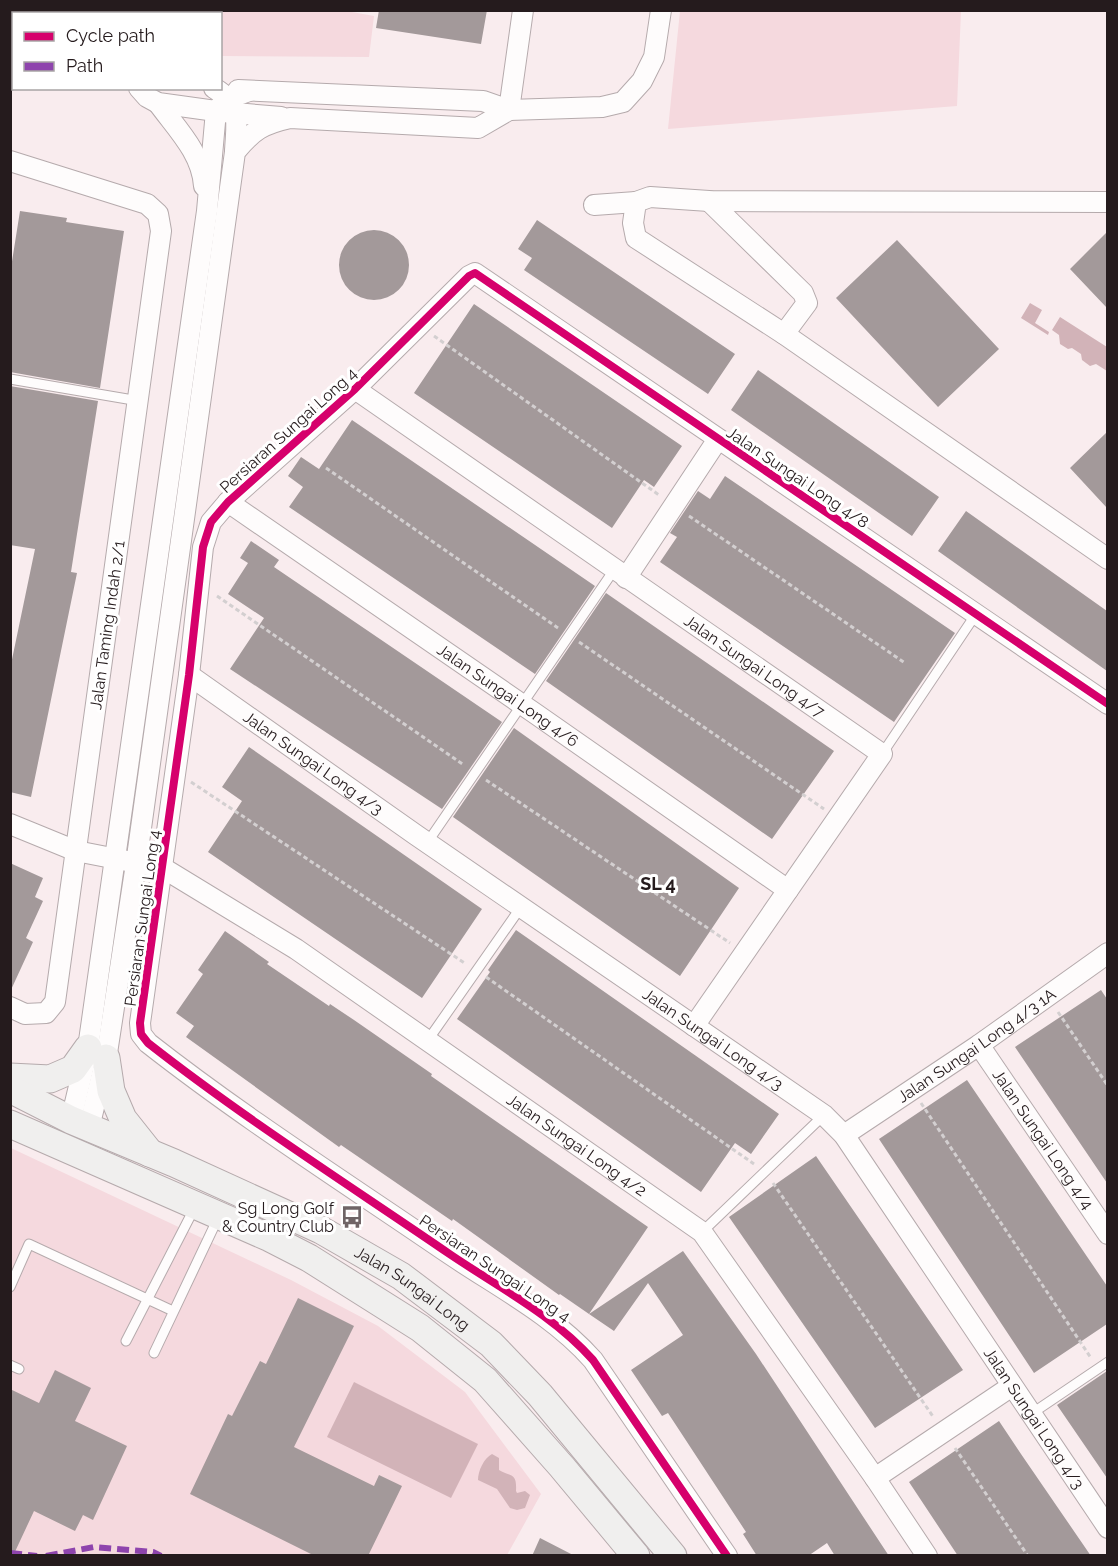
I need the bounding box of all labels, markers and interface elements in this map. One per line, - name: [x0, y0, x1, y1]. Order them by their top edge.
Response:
- legend: [12, 12, 222, 90]
- text: Cycle path: [66, 25, 155, 46]
- text: Path: [66, 55, 103, 76]
- street label: Persiaran Sungai Long 4: [216, 364, 361, 497]
- street label: Jalan Sungai Long 4/8: [723, 423, 872, 532]
- street label: Jalan Taming Indah 2/1: [86, 539, 129, 711]
- street label: Jalan Sungai Long 4/7: [680, 611, 828, 722]
- street label: Jalan Sungai Long 4/6: [433, 640, 582, 751]
- street label: Jalan Sungai Long 4/3: [240, 707, 386, 819]
- street label: Persiaran Sungai Long 4: [121, 828, 164, 1007]
- district label: SL 4: [640, 873, 676, 894]
- street label: Jalan Sungai Long 4/3: [639, 984, 787, 1094]
- street label: Jalan Sungai Long 4/3 1A: [894, 984, 1060, 1107]
- street label: Jalan Sungai Long 4/4: [988, 1066, 1097, 1213]
- street label: Jalan Sungai Long 4/2: [503, 1090, 650, 1200]
- place label: Sg Long Golf & Country Club: [222, 1199, 335, 1236]
- bus stop icon: Sg Long Golf & Country Club: [339, 1204, 365, 1230]
- street label: Persiaran Sungai Long 4: [416, 1211, 574, 1326]
- street label: Jalan Sungai Long: [351, 1242, 473, 1335]
- street label: Jalan Sungai Long 4/3: [980, 1344, 1088, 1493]

